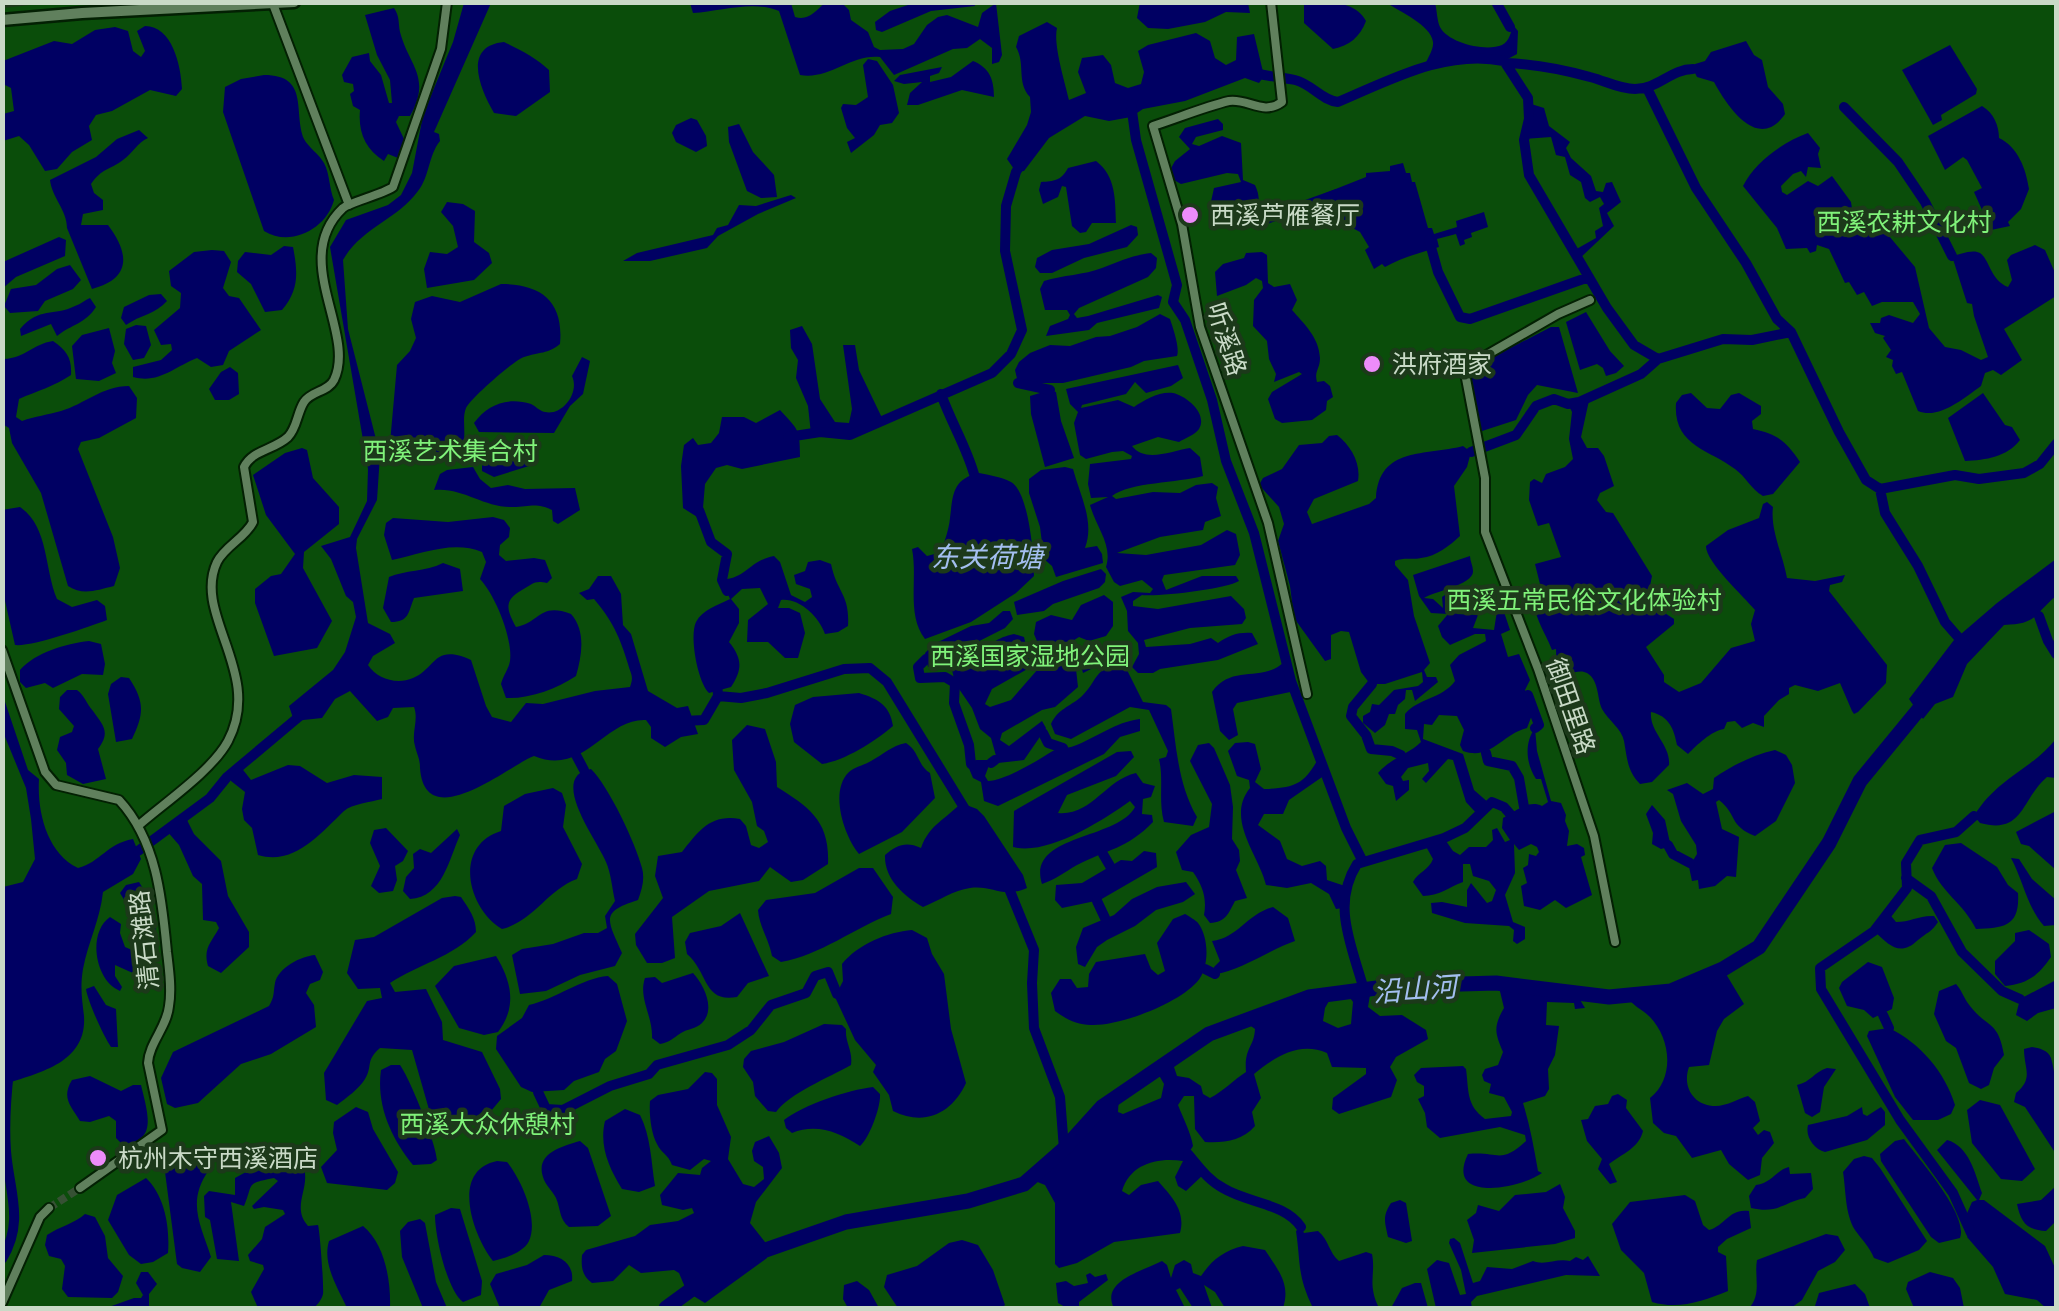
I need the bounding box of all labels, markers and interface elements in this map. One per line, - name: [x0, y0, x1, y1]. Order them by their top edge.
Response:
- place label: 西溪芦雁餐厅: [1210, 201, 1360, 230]
- marker: 西溪芦雁餐厅: [1179, 204, 1201, 226]
- park label: 西溪农耕文化村: [1816, 208, 1992, 237]
- street label: 听溪路: [1201, 299, 1252, 379]
- place label: 洪府酒家: [1392, 350, 1492, 379]
- marker: 洪府酒家: [1361, 353, 1383, 375]
- park label: 西溪艺术集合村: [362, 437, 538, 466]
- water label: 东关荷塘: [931, 541, 1047, 574]
- park label: 西溪五常民俗文化体验村: [1446, 586, 1722, 615]
- park label: 西溪国家湿地公园: [930, 642, 1130, 671]
- street label: 御田里路: [1541, 654, 1601, 758]
- street label: 清石滩路: [125, 889, 164, 991]
- water label: 沿山河: [1372, 970, 1463, 1009]
- park label: 西溪大众休憩村: [399, 1110, 575, 1139]
- place label: 杭州木守西溪酒店: [118, 1144, 318, 1173]
- marker: 杭州木守西溪酒店: [87, 1147, 109, 1169]

